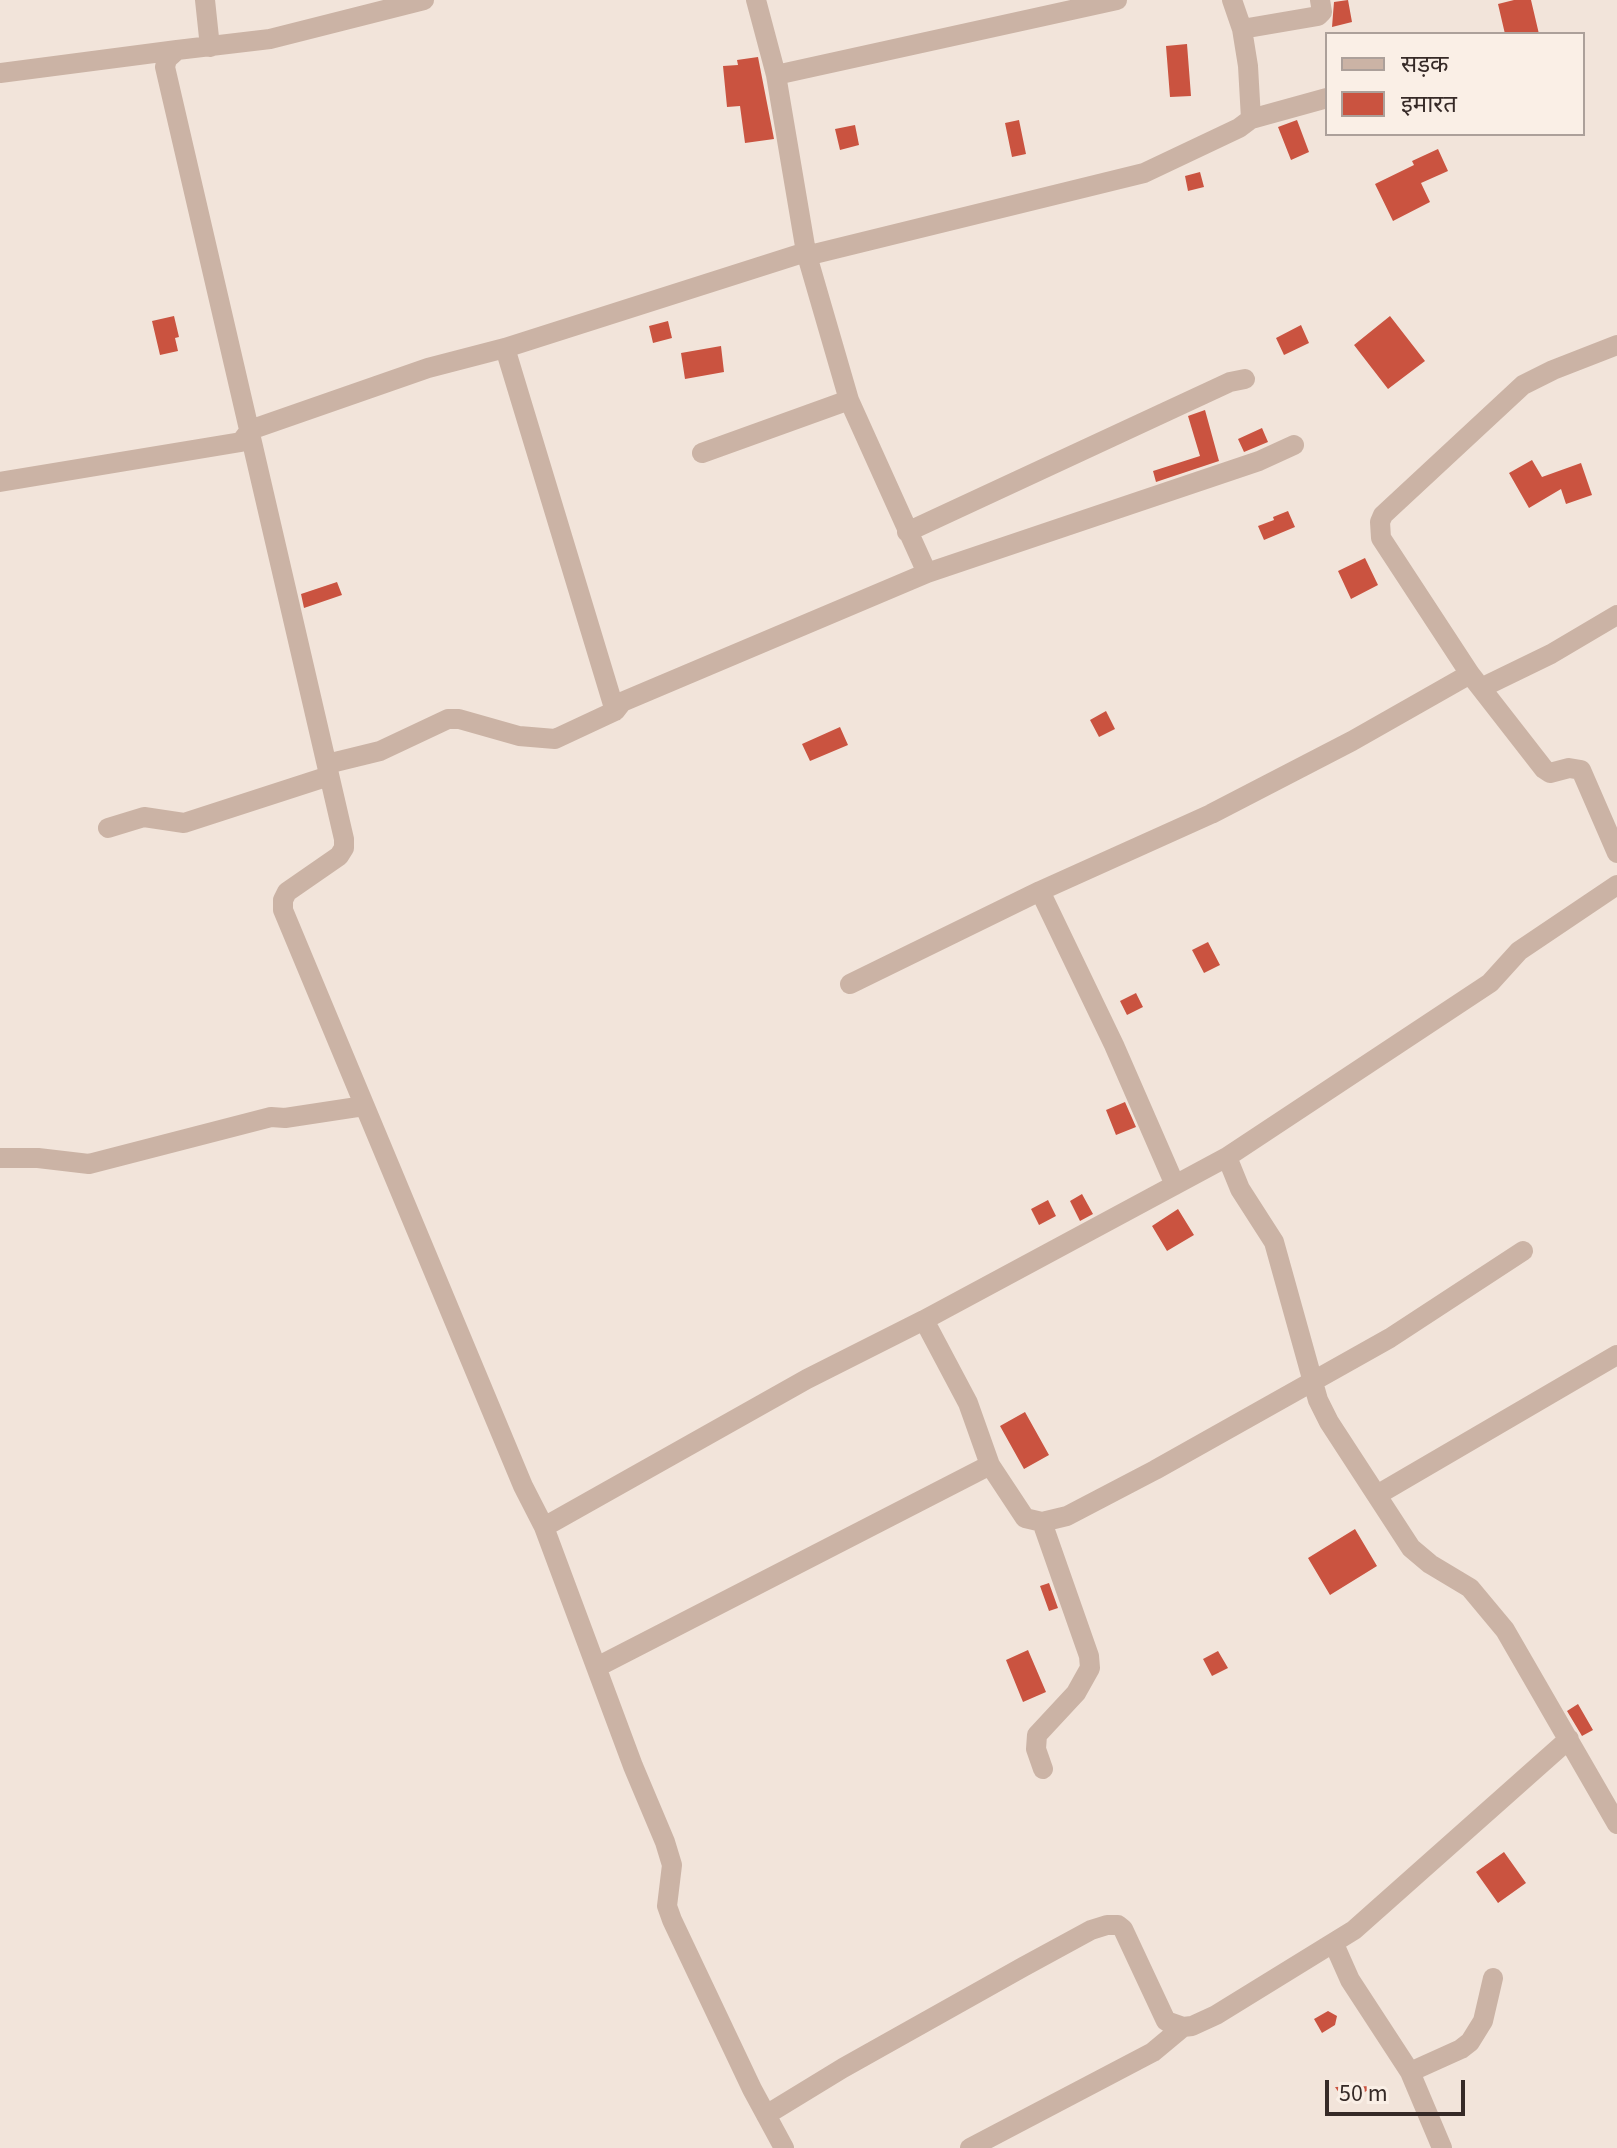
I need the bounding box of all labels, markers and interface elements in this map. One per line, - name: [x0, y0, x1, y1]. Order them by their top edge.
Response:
- legend: [1325, 32, 1585, 136]
- text: सड़क: [1401, 47, 1449, 82]
- text: इमारत: [1401, 87, 1457, 122]
- scale bar: [1329, 2064, 1469, 2114]
- text: 50 m: [1339, 2076, 1388, 2111]

